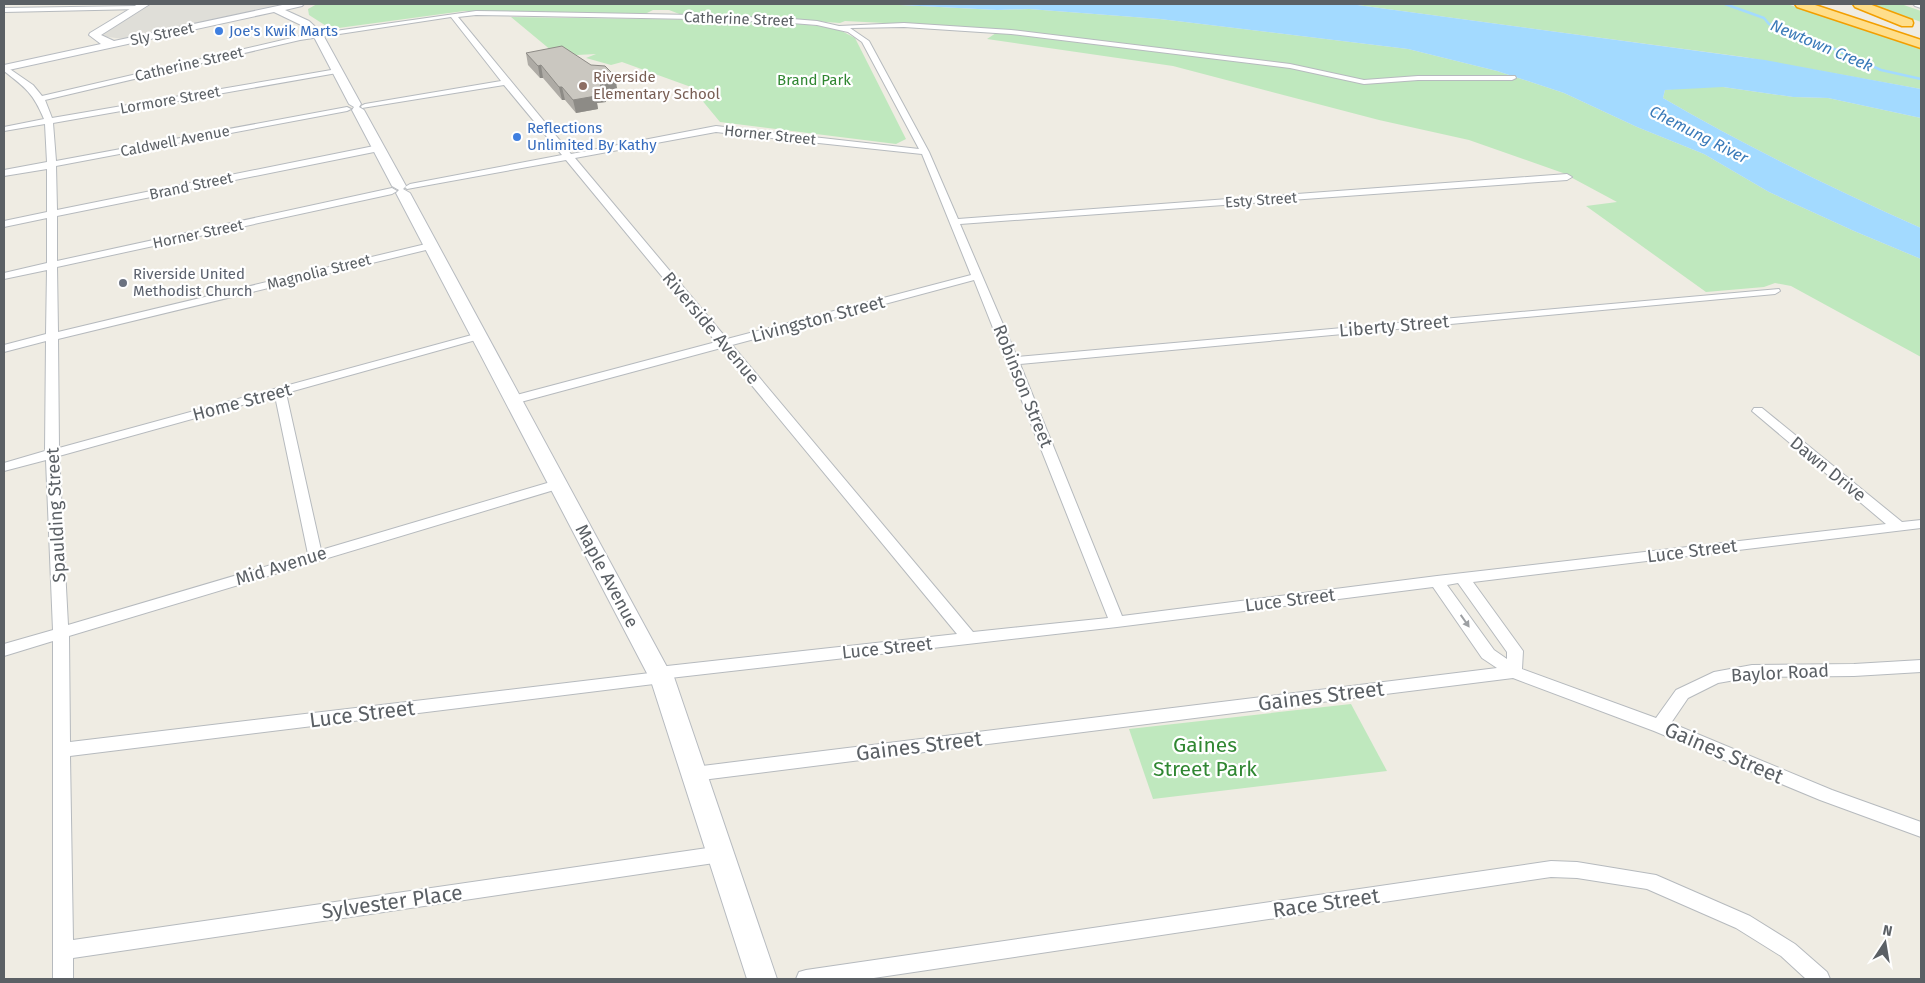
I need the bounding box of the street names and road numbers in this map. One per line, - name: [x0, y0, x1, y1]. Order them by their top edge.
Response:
- street label: Catherine Street: [683, 8, 795, 30]
- street label: Sly Street: [129, 18, 196, 50]
- street label: Catherine Street: [133, 43, 245, 85]
- street label: Lormore Street: [118, 82, 222, 118]
- street label: Horner Street: [723, 121, 817, 149]
- street label: Caldwell Avenue: [119, 122, 231, 160]
- street label: Brand Street: [148, 168, 235, 204]
- street label: Esty Street: [1224, 188, 1298, 212]
- street label: Horner Street: [151, 215, 246, 252]
- street label: Magnolia Street: [265, 250, 373, 294]
- street label: Riverside Avenue: [658, 267, 764, 389]
- street label: Livingston Street: [749, 291, 888, 347]
- street label: Liberty Street: [1338, 310, 1450, 342]
- street label: Robinson Street: [988, 321, 1058, 451]
- street label: Home Street: [190, 378, 294, 426]
- street label: Dawn Drive: [1785, 432, 1871, 506]
- street label: Spaulding Street: [41, 446, 71, 583]
- street label: Maple Avenue: [571, 521, 643, 631]
- street label: Luce Street: [1646, 534, 1739, 567]
- street label: Mid Avenue: [233, 542, 329, 590]
- street label: Luce Street: [1244, 583, 1337, 616]
- street label: Luce Street: [841, 632, 934, 664]
- street label: Baylor Road: [1730, 659, 1830, 687]
- street label: Gaines Street: [1257, 675, 1386, 717]
- street label: Luce Street: [308, 695, 417, 733]
- street label: Gaines Street: [1661, 716, 1788, 790]
- street label: Gaines Street: [855, 725, 984, 767]
- street label: Sylvester Place: [320, 879, 464, 925]
- street label: Race Street: [1271, 883, 1381, 923]

